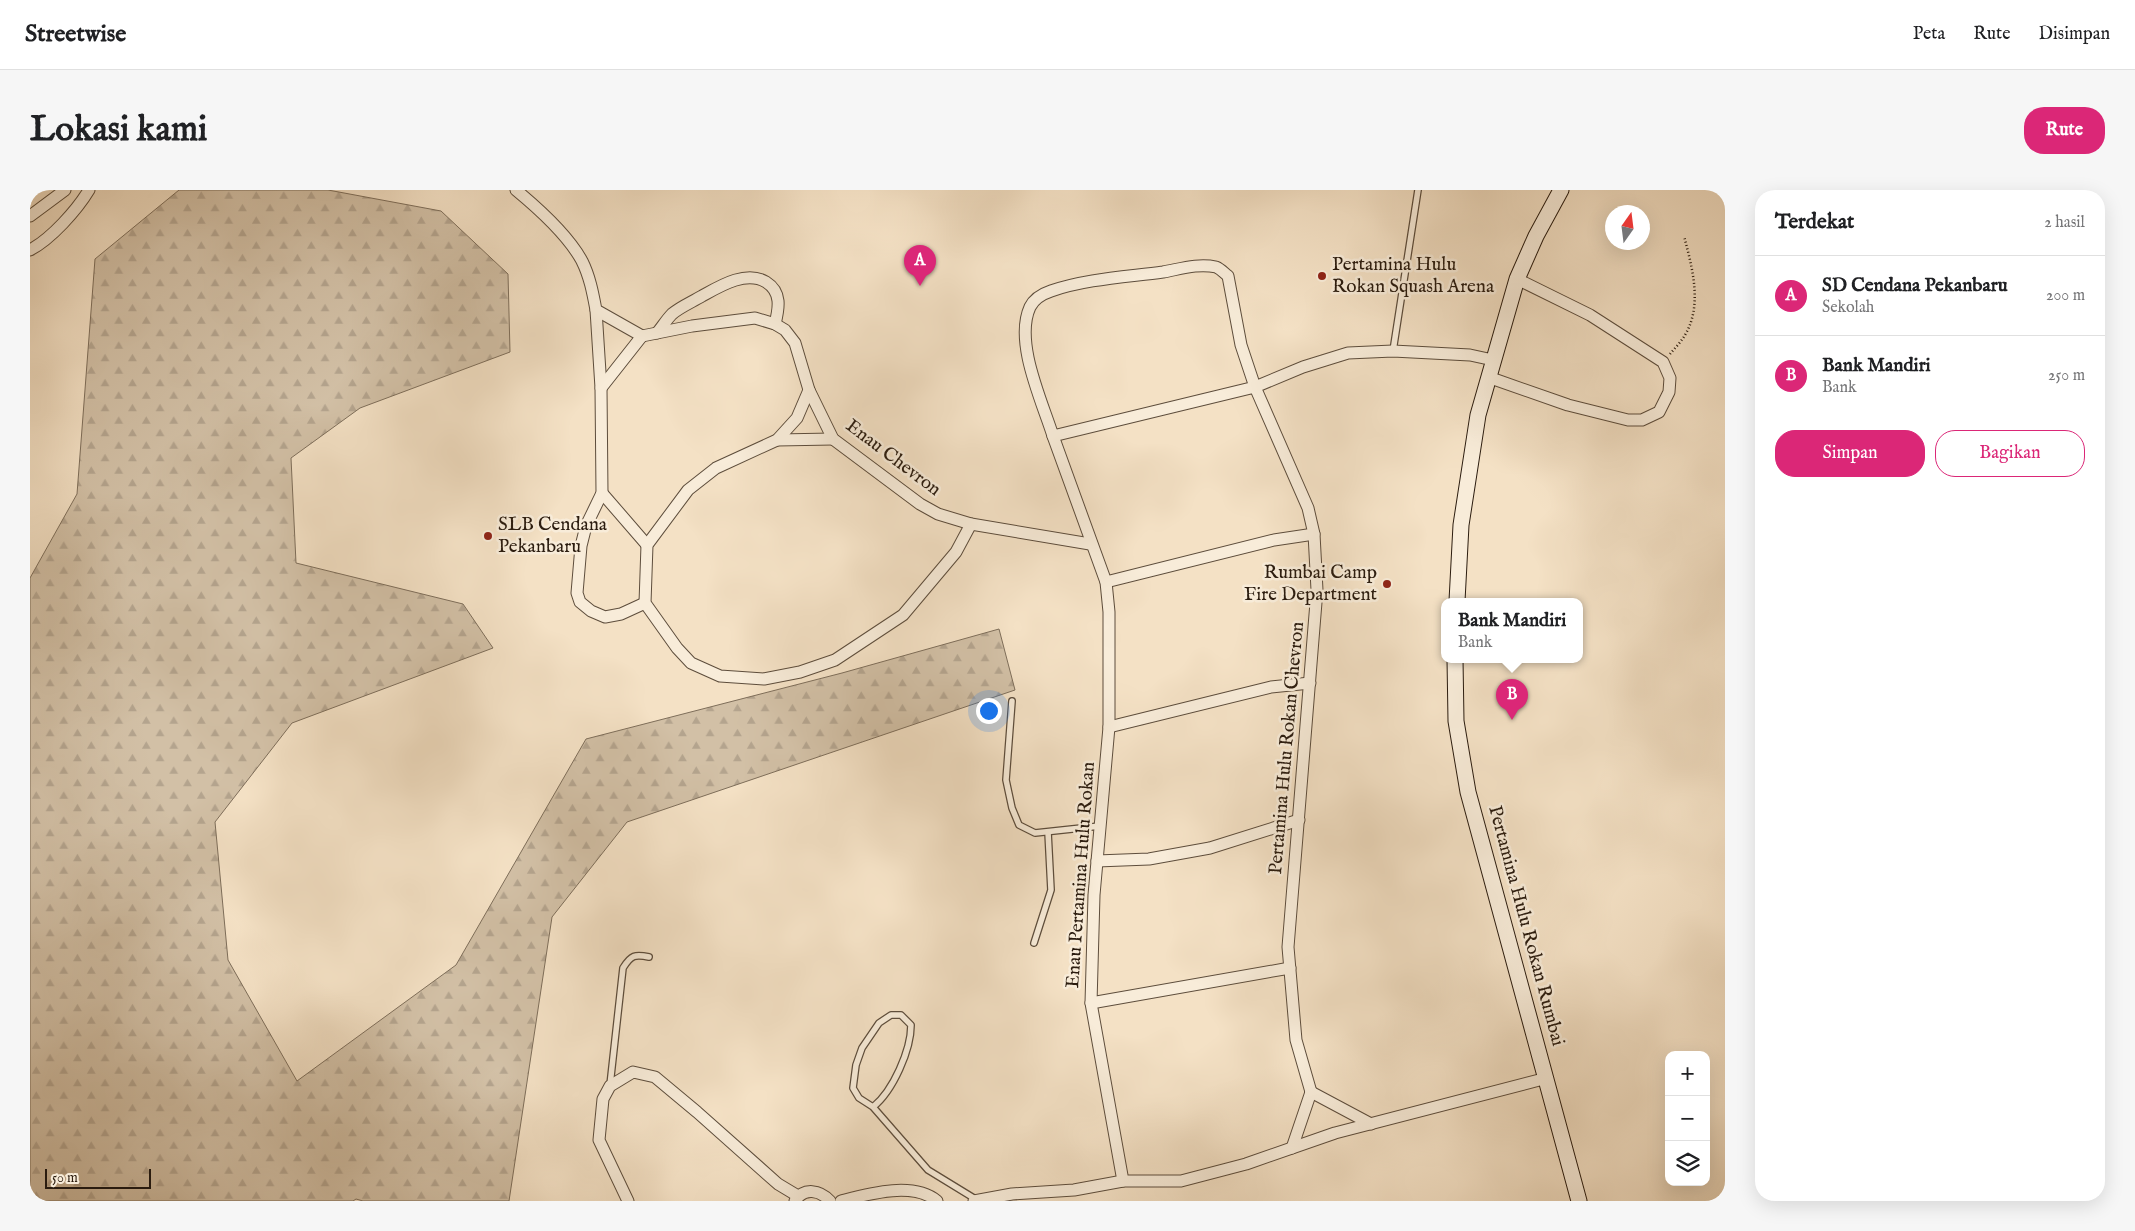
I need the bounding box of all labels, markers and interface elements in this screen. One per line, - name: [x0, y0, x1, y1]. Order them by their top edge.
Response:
- text: Streetwise: [25, 19, 126, 50]
- text: Peta: [1913, 23, 1945, 46]
- text: Rute: [1973, 23, 2011, 46]
- text: Disimpan: [2039, 23, 2110, 46]
- button: Rute: [2024, 107, 2105, 154]
- text: Lokasi kami: [30, 108, 207, 153]
- north arrow: [1605, 205, 1650, 250]
- text: Terdekat: [1775, 209, 1854, 236]
- text: 2 hasil: [2044, 213, 2085, 233]
- pin: A: [904, 245, 936, 286]
- place label: Pertamina Hulu Rokan Squash Arena: [1332, 253, 1495, 299]
- marker: Pertamina Hulu Rokan Squash Arena: [1316, 270, 1328, 282]
- text: SD Cendana Pekanbaru: [1822, 274, 2007, 298]
- text: A: [1786, 286, 1796, 306]
- text: 200 m: [2046, 286, 2085, 306]
- text: Sekolah: [1822, 298, 1874, 318]
- text: Bank Mandiri: [1822, 354, 1931, 378]
- text: B: [1786, 366, 1796, 386]
- text: 250 m: [2048, 366, 2085, 386]
- text: Bank: [1822, 378, 1857, 398]
- street label: Enau Chevron: [840, 414, 946, 502]
- button: Simpan: [1775, 430, 1925, 477]
- button: Bagikan: [1935, 430, 2085, 477]
- place label: SLB Cendana Pekanbaru: [498, 513, 608, 559]
- marker: SLB Cendana Pekanbaru: [482, 530, 494, 542]
- place label: Rumbai Camp Fire Department: [1244, 561, 1377, 607]
- marker: Rumbai Camp Fire Department: [1381, 578, 1393, 590]
- popup: [1441, 598, 1583, 663]
- text: Bank Mandiri: [1458, 609, 1566, 633]
- street label: Pertamina Hulu Rokan Chevron: [1264, 621, 1310, 875]
- text: Bank: [1458, 633, 1492, 653]
- pin: B: [1496, 679, 1528, 720]
- your location: [976, 698, 1002, 724]
- street label: Enau Pertamina Hulu Rokan: [1061, 761, 1101, 989]
- street label: Pertamina Hulu Rokan Rumbai: [1482, 803, 1570, 1049]
- map controls: [1665, 1051, 1710, 1186]
- button: +: [1665, 1051, 1710, 1096]
- button: −: [1665, 1096, 1710, 1141]
- button: layers: [1665, 1141, 1710, 1186]
- scale bar: [45, 1166, 151, 1189]
- text: 50 m: [52, 1169, 78, 1187]

